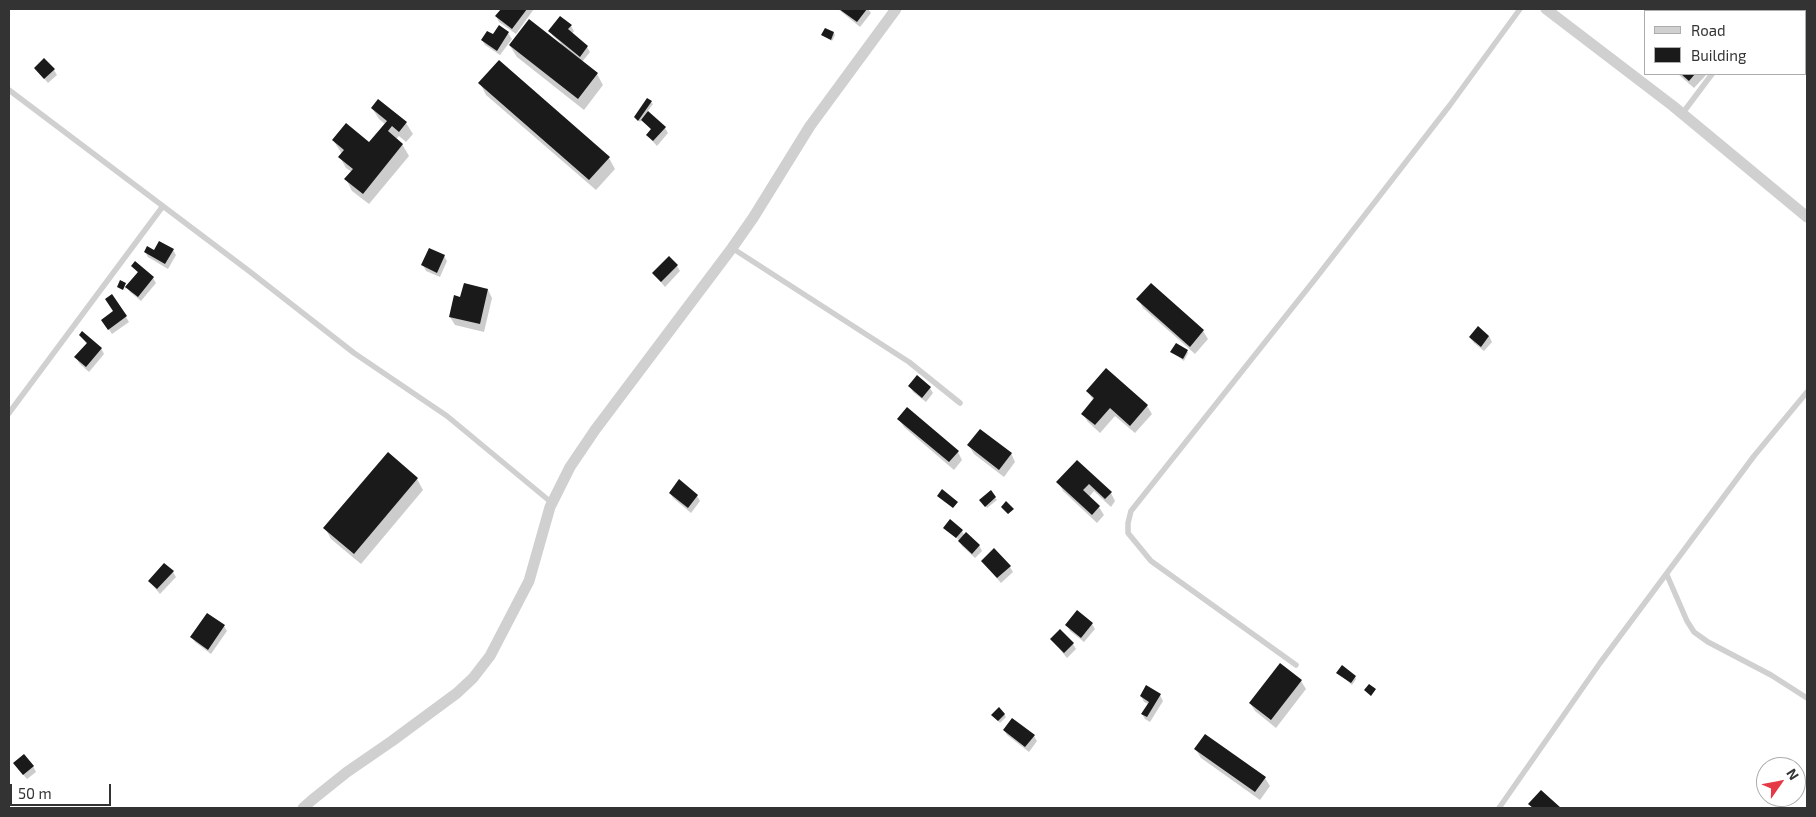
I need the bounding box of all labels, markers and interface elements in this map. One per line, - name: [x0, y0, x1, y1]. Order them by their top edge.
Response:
- legend: [1644, 10, 1806, 75]
- text: Road: [1691, 21, 1726, 39]
- text: Building: [1691, 46, 1746, 64]
- north arrow: [1756, 757, 1806, 807]
- text: N: [1783, 765, 1803, 783]
- scale bar: [12, 774, 114, 806]
- text: 50 m: [18, 784, 52, 802]

